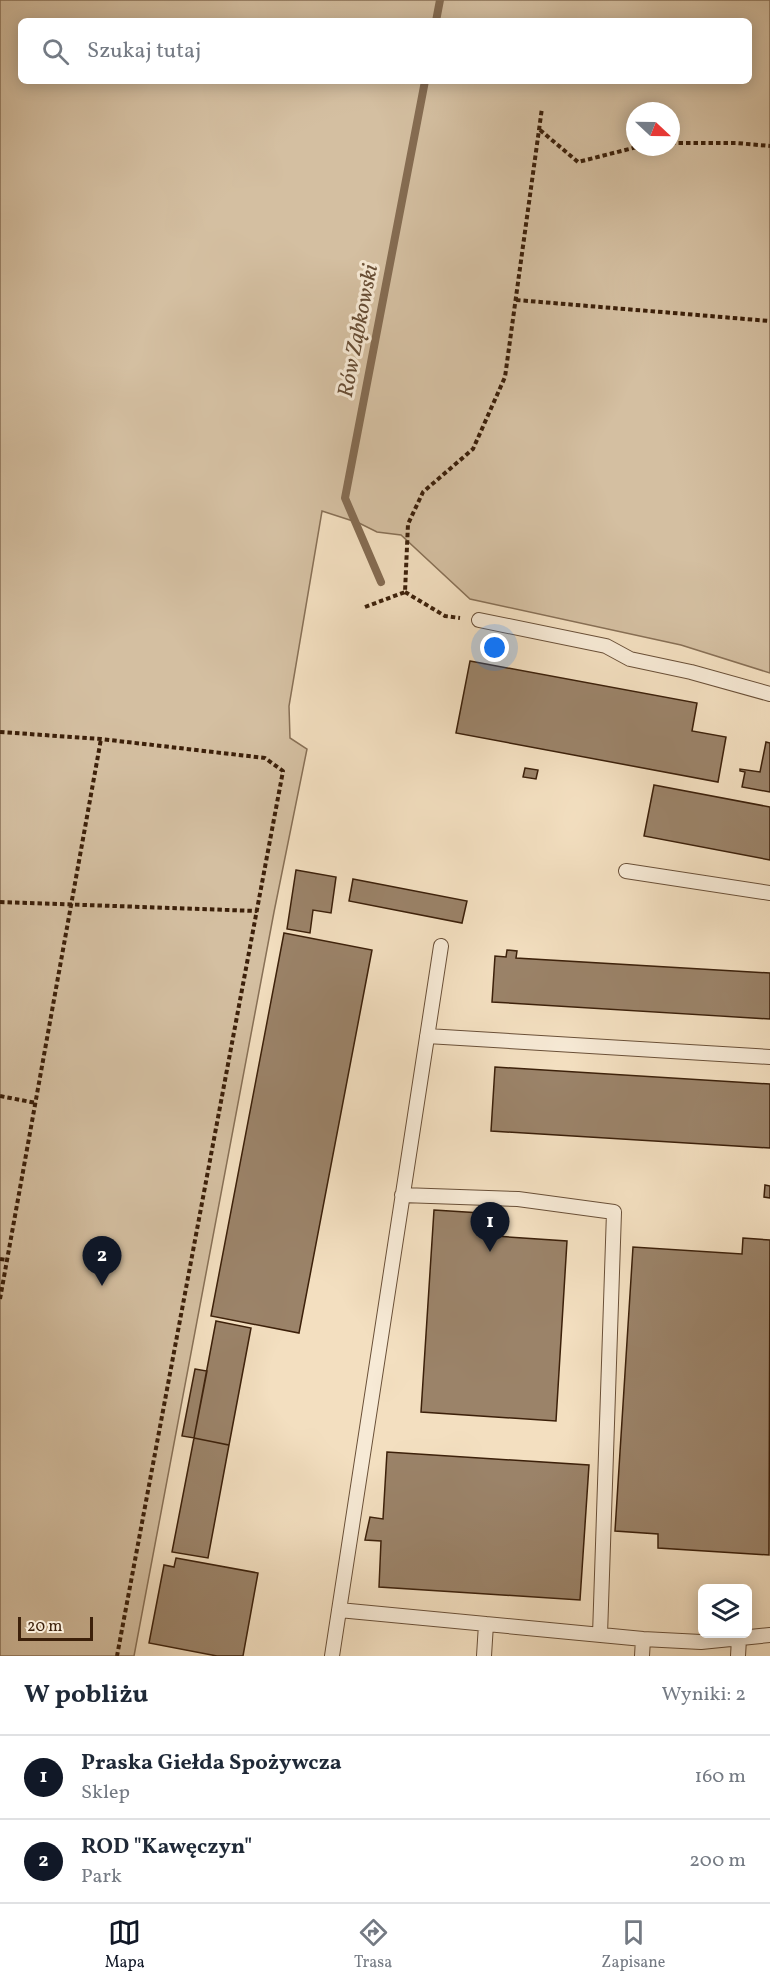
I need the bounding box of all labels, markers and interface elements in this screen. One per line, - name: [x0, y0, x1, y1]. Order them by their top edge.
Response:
- search box: [18, 18, 752, 84]
- icon: search: [39, 35, 72, 68]
- text: Szukaj tutaj: [87, 36, 201, 67]
- north arrow: [626, 102, 680, 156]
- water label: Rów Ząbkowski: [331, 261, 387, 400]
- your location: [480, 633, 509, 662]
- pin: 1: [470, 1202, 510, 1252]
- pin: 2: [82, 1236, 122, 1286]
- map controls: [698, 1584, 752, 1638]
- button: layers: [698, 1584, 752, 1638]
- scale bar: [18, 1614, 93, 1642]
- text: 20 m: [27, 1616, 62, 1638]
- text: W pobliżu: [24, 1677, 148, 1713]
- text: Wyniki: 2: [662, 1681, 746, 1709]
- text: Praska Giełda Spożywcza: [81, 1748, 342, 1779]
- text: 1: [39, 1763, 48, 1791]
- text: 160 m: [694, 1763, 746, 1791]
- text: Sklep: [81, 1779, 130, 1807]
- text: ROD "Kawęczyn": [81, 1832, 252, 1863]
- text: 2: [38, 1847, 49, 1875]
- text: 200 m: [689, 1847, 746, 1875]
- text: Park: [81, 1863, 122, 1891]
- tab: Mapa: [105, 1916, 145, 1974]
- tab: Trasa: [354, 1916, 392, 1974]
- tab: Zapisane: [601, 1916, 665, 1974]

